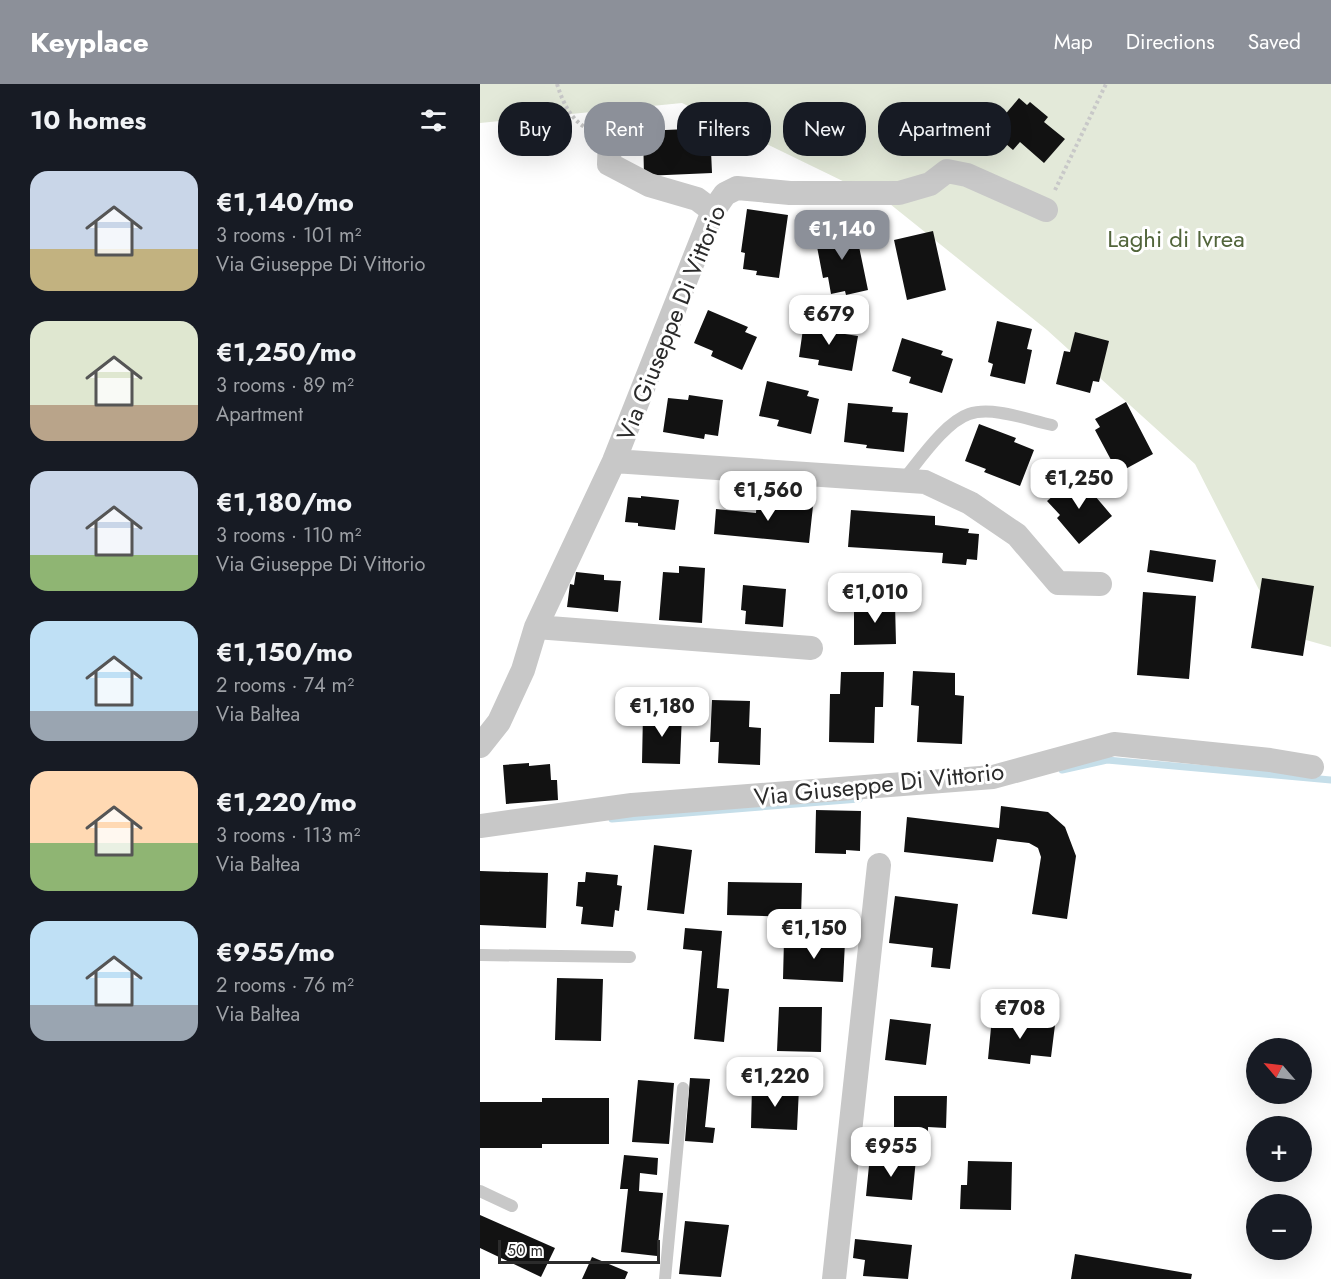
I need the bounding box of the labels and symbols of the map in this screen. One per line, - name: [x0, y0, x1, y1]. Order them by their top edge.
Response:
- street label: Via Giuseppe Di Vittorio: [608, 200, 734, 446]
- pin: €1,140: [793, 210, 891, 261]
- park label: Laghi di Ivrea: [1107, 221, 1245, 256]
- pin: €679: [793, 295, 865, 346]
- pin: €1,250: [1030, 459, 1128, 510]
- pin: €1,560: [719, 471, 817, 522]
- pin: €1,010: [826, 573, 924, 624]
- pin: €1,180: [613, 687, 711, 738]
- street label: Via Giuseppe Di Vittorio: [752, 753, 1006, 815]
- pin: €1,150: [765, 909, 863, 960]
- pin: €708: [984, 989, 1056, 1040]
- north arrow: [1246, 1038, 1312, 1104]
- pin: €1,220: [726, 1057, 824, 1108]
- pin: €955: [855, 1127, 927, 1178]
- scale bar: [498, 1237, 660, 1264]

